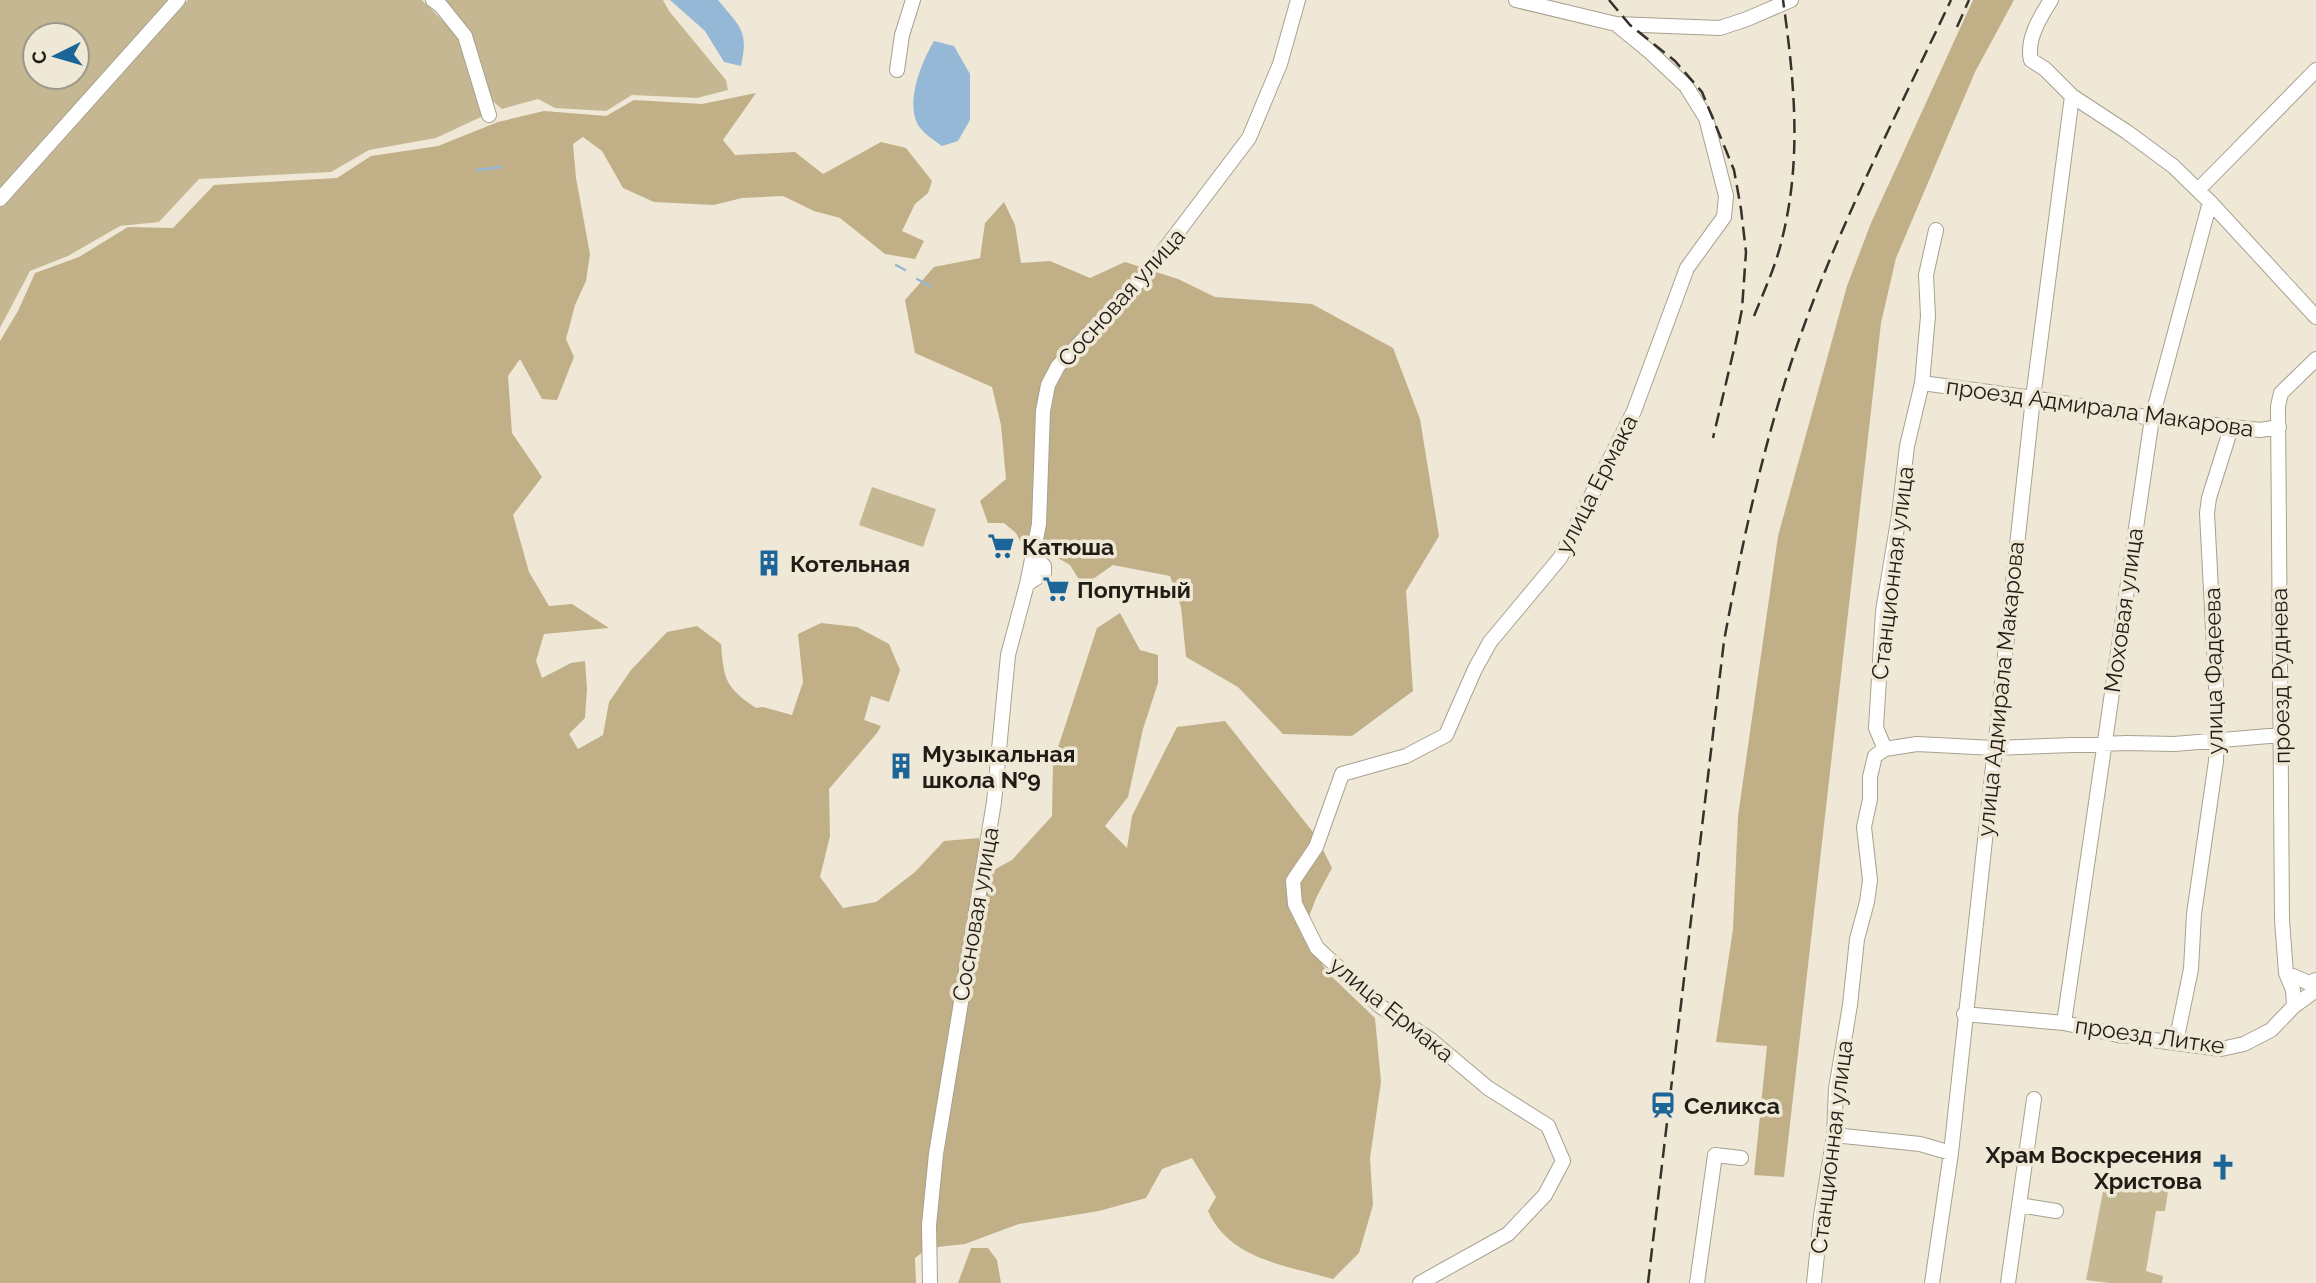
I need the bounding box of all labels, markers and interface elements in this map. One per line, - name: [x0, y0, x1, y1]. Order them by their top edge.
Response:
- north arrow: [21, 21, 91, 91]
- text: С: [28, 50, 51, 65]
- street label: Сосновая улица: [1052, 222, 1190, 372]
- street label: проезд Адмирала Макарова: [1945, 372, 2255, 442]
- street label: улица Ермака: [1549, 410, 1643, 558]
- street label: Станционная улица: [1866, 465, 1918, 681]
- street label: Моховая улица: [2098, 526, 2148, 694]
- supermarket icon: Катюша: [986, 531, 1016, 561]
- place label: Катюша: [1022, 533, 1114, 560]
- street label: улица Адмирала Макарова: [1971, 540, 2029, 838]
- building icon: Котельная: [754, 548, 784, 578]
- place label: Котельная: [790, 550, 910, 577]
- supermarket icon: Попутный: [1041, 574, 1071, 604]
- place label: Попутный: [1077, 576, 1191, 603]
- street label: улица Фадеева: [2198, 587, 2228, 755]
- street label: проезд Руднева: [2265, 588, 2295, 764]
- place label: Музыкальная школа №9: [922, 740, 1076, 793]
- building icon: Музыкальная школа №9: [886, 751, 916, 781]
- street label: Сосновая улица: [946, 825, 1004, 1003]
- street label: улица Ермака: [1324, 951, 1460, 1067]
- street label: проезд Литке: [2074, 1011, 2226, 1059]
- street label: Станционная улица: [1805, 1039, 1857, 1255]
- station icon: Селикса: [1648, 1090, 1678, 1120]
- place label: Селикса: [1684, 1092, 1780, 1119]
- place label: Храм Воскресения Христова: [1985, 1141, 2202, 1194]
- church icon: Храм Воскресения Христова: [2208, 1152, 2238, 1182]

